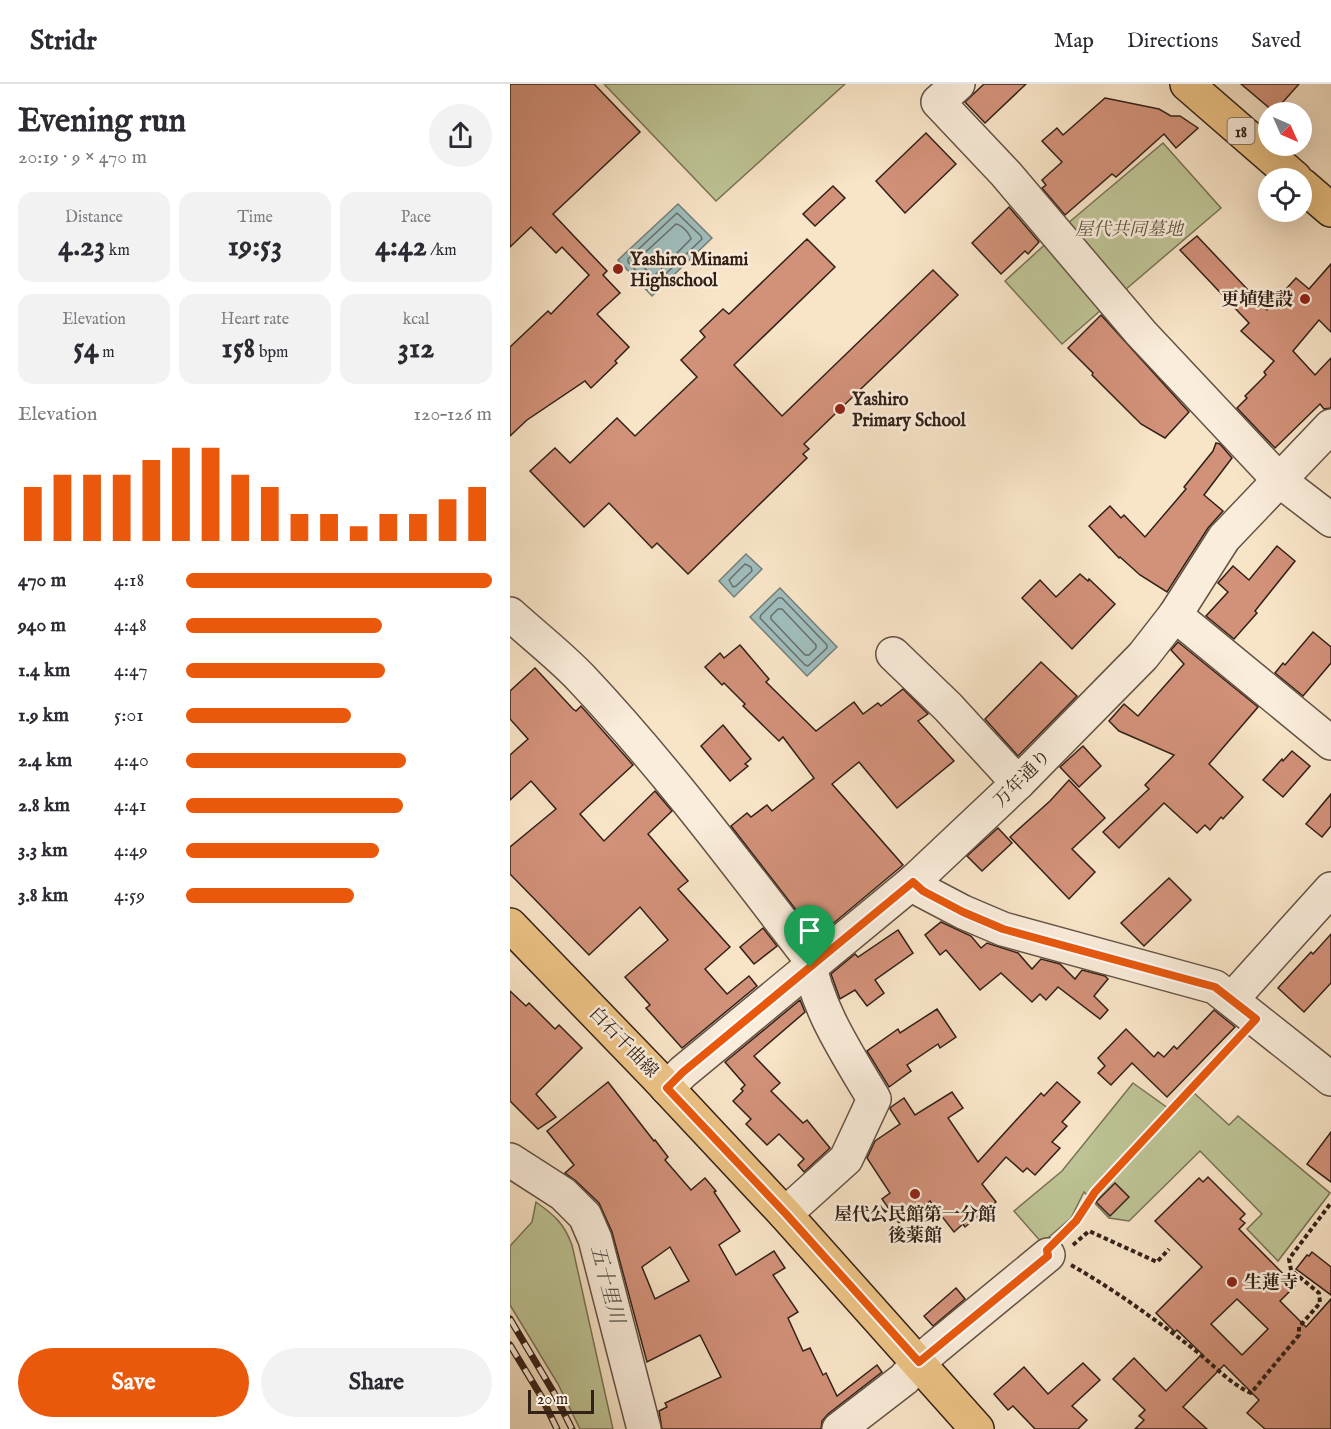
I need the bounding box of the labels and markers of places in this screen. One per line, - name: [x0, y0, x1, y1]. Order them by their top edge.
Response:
- place label: Yashiro Minami Highschool: [630, 249, 749, 293]
- marker: Yashiro Minami Highschool: [611, 262, 625, 276]
- place label: 更埴建設: [1221, 289, 1293, 312]
- marker: 更埴建設: [1298, 292, 1312, 306]
- place label: Yashiro Primary School: [852, 389, 967, 433]
- marker: Yashiro Primary School: [833, 402, 847, 416]
- pin: [784, 905, 835, 967]
- marker: 屋代公民館第一分館 後薬館: [908, 1187, 922, 1201]
- place label: 屋代公民館第一分館 後薬館: [834, 1204, 996, 1248]
- place label: 生蓮寺: [1244, 1272, 1298, 1295]
- marker: 生蓮寺: [1225, 1275, 1239, 1289]

